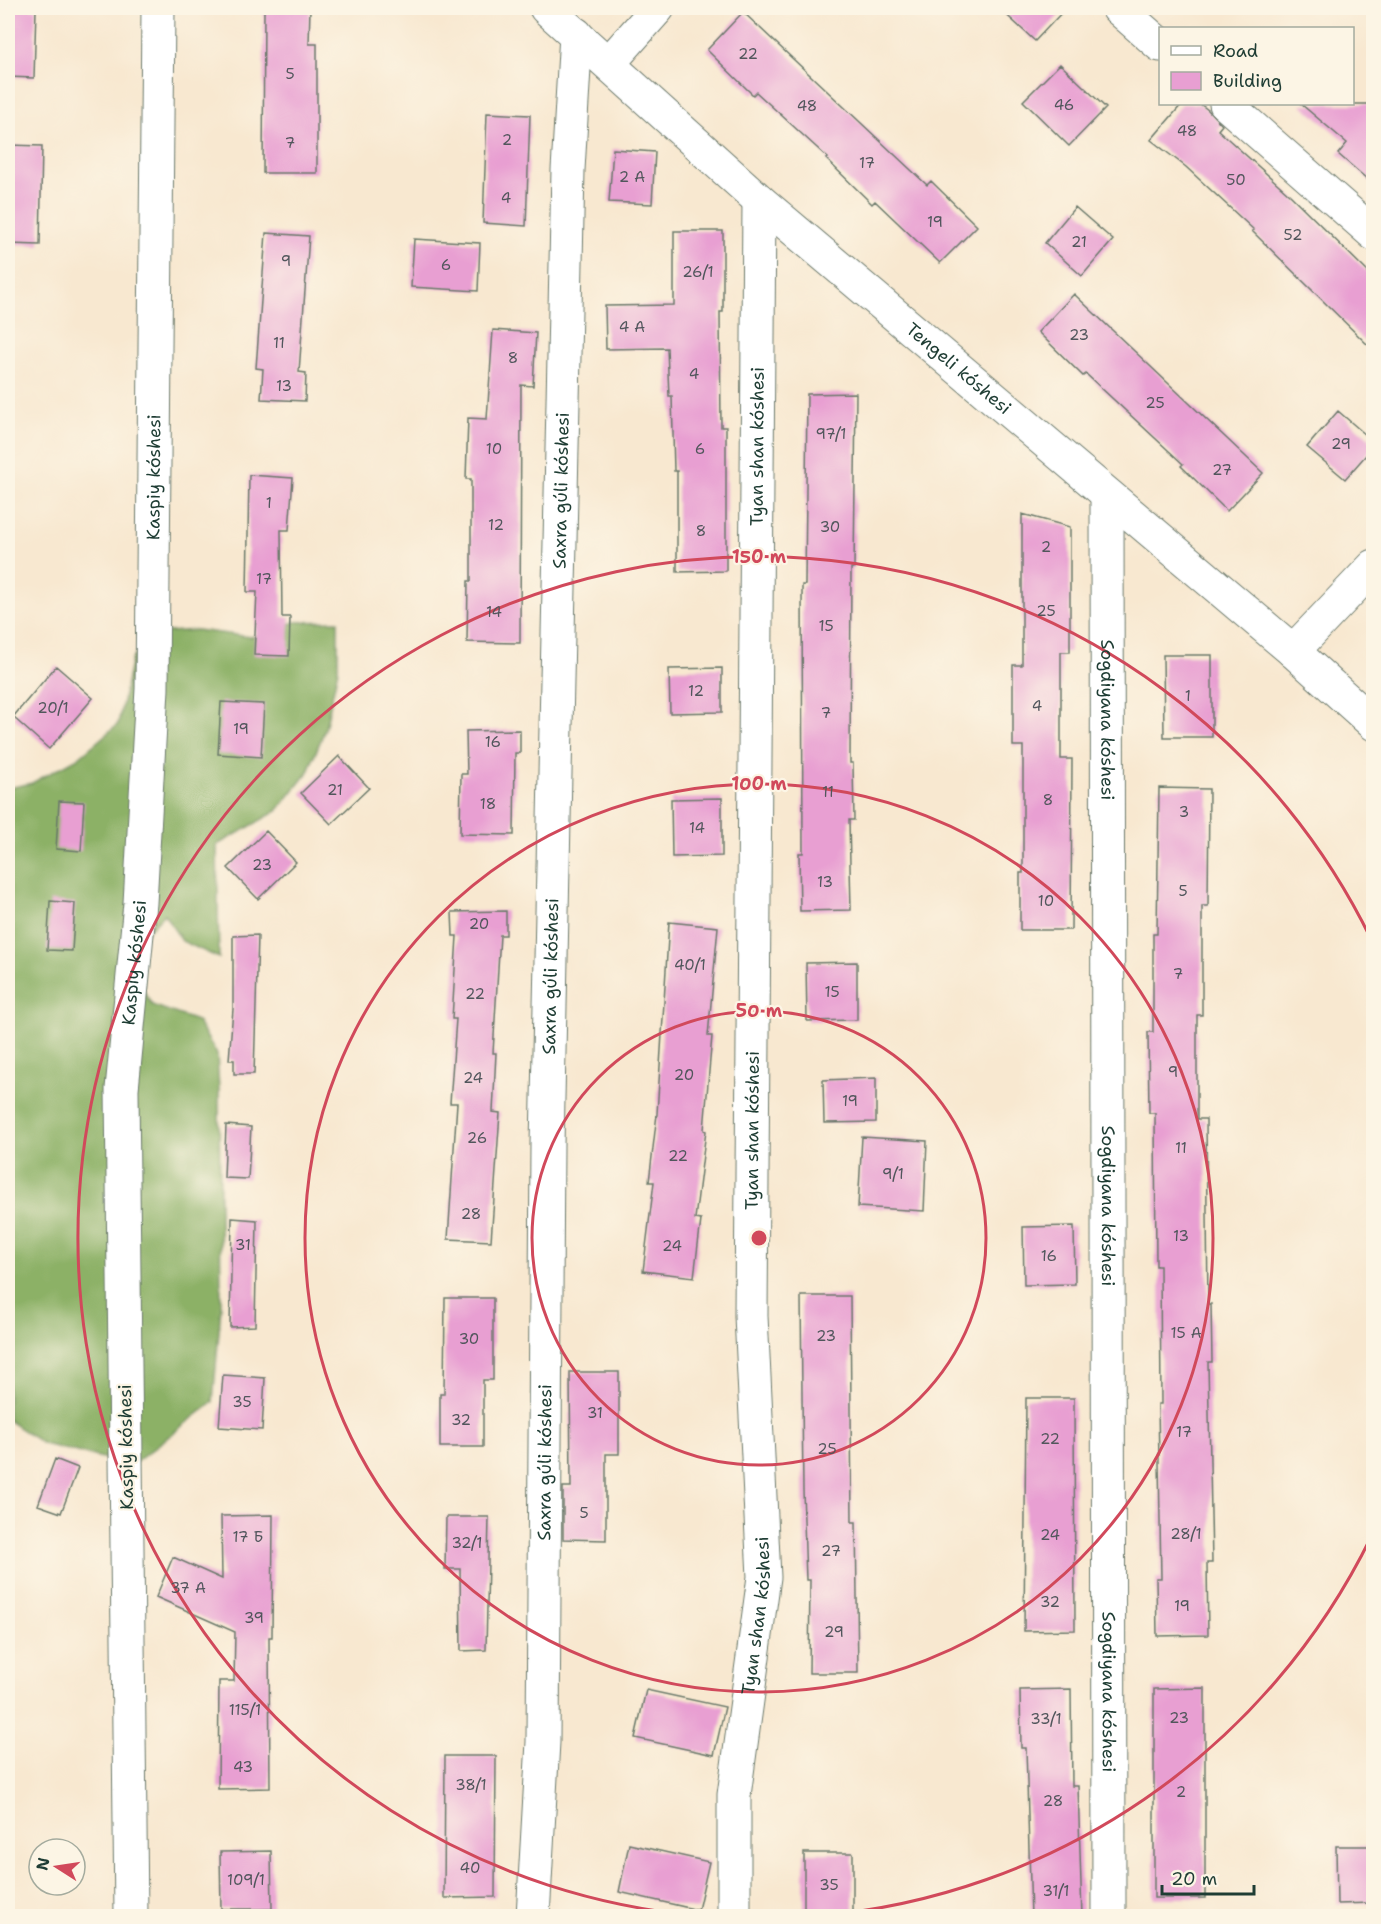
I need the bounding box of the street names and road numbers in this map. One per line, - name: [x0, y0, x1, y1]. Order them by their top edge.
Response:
- street label: Tengeli kóshesi: [901, 317, 1016, 420]
- street label: Tyan shan kóshesi: [745, 367, 770, 526]
- street label: Saxra gúli kóshesi: [547, 412, 575, 569]
- street label: Kaspiy kóshesi: [141, 414, 166, 540]
- street label: Sogdiyana kóshesi: [1095, 640, 1119, 800]
- street label: Saxra gúli kóshesi: [537, 898, 564, 1055]
- street label: Kaspiy kóshesi: [116, 899, 152, 1026]
- street label: Tyan shan kóshesi: [740, 1051, 765, 1210]
- street label: Sogdiyana kóshesi: [1096, 1126, 1120, 1286]
- street label: Kaspiy kóshesi: [113, 1384, 139, 1510]
- street label: Saxra gúli kóshesi: [532, 1384, 557, 1541]
- street label: Tyan shan kóshesi: [736, 1536, 776, 1696]
- street label: Sogdiyana kóshesi: [1097, 1612, 1121, 1772]

